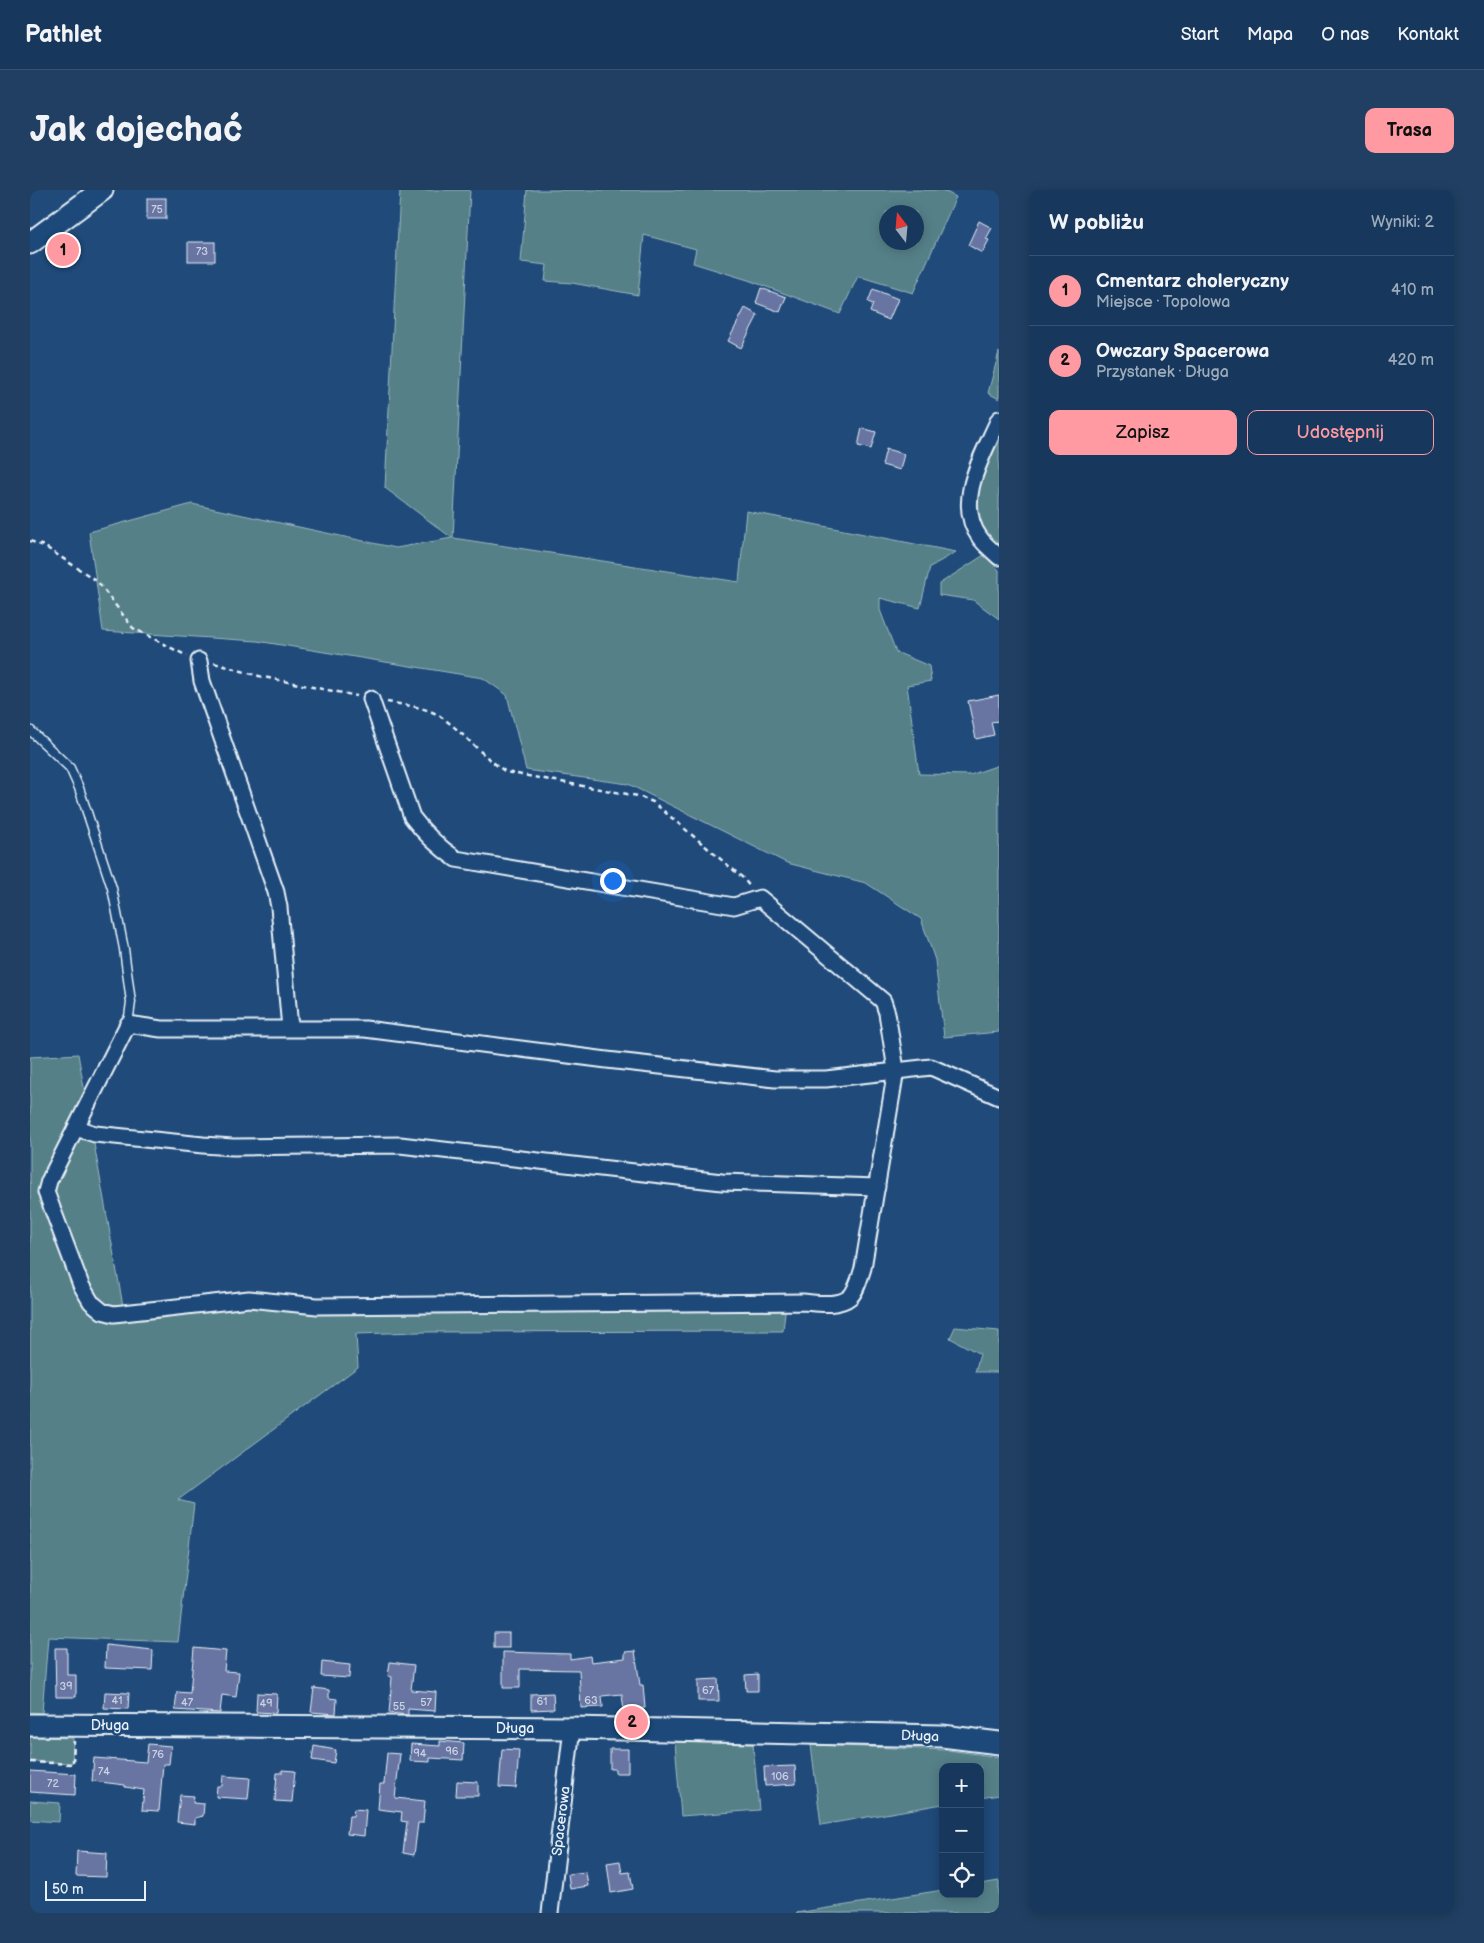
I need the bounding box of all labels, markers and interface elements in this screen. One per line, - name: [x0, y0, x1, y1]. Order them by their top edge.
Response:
- text: Pathlet: [25, 20, 102, 49]
- text: Start: [1181, 24, 1219, 45]
- text: Mapa: [1247, 24, 1293, 45]
- text: O nas: [1321, 24, 1369, 45]
- text: Kontakt: [1397, 24, 1459, 45]
- button: Trasa: [1365, 108, 1454, 153]
- text: Jak dojechać: [30, 109, 243, 152]
- house number: 75: [151, 203, 163, 216]
- north arrow: [879, 205, 924, 250]
- text: W pobliżu: [1049, 210, 1144, 235]
- text: Wyniki: 2: [1371, 213, 1434, 232]
- pin: 1: [47, 231, 79, 269]
- house number: 73: [196, 245, 208, 258]
- text: Cmentarz choleryczny: [1096, 270, 1289, 293]
- text: 1: [1062, 281, 1068, 300]
- text: 410 m: [1391, 281, 1434, 300]
- text: Miejsce · Topolowa: [1096, 293, 1230, 312]
- text: Owczary Spacerowa: [1096, 340, 1269, 363]
- text: 2: [1060, 351, 1070, 370]
- text: 420 m: [1388, 351, 1434, 370]
- text: Przystanek · Długa: [1096, 363, 1229, 382]
- button: Zapisz: [1049, 410, 1237, 455]
- button: Udostępnij: [1247, 410, 1434, 455]
- your location: [600, 868, 626, 894]
- house number: 39: [59, 1680, 73, 1693]
- house number: 67: [702, 1684, 715, 1697]
- house number: 41: [112, 1694, 122, 1707]
- house number: 63: [584, 1694, 598, 1707]
- house number: 61: [537, 1695, 547, 1708]
- house number: 47: [181, 1696, 194, 1709]
- house number: 57: [420, 1696, 432, 1709]
- house number: 49: [259, 1697, 273, 1710]
- house number: 55: [393, 1700, 405, 1713]
- pin: 2: [616, 1703, 648, 1741]
- street label: Długa: [91, 1717, 129, 1734]
- street label: Długa: [496, 1720, 534, 1737]
- street label: Długa: [901, 1727, 940, 1745]
- house number: 96: [445, 1745, 459, 1758]
- house number: 94: [413, 1747, 427, 1760]
- house number: 76: [152, 1748, 164, 1761]
- map controls: [939, 1763, 984, 1898]
- button: +: [939, 1763, 984, 1808]
- house number: 74: [98, 1765, 110, 1778]
- house number: 106: [771, 1770, 789, 1783]
- house number: 72: [47, 1777, 59, 1790]
- street label: Spacerowa: [548, 1785, 574, 1857]
- button: −: [939, 1808, 984, 1853]
- button: locate: [939, 1853, 984, 1898]
- scale bar: [45, 1878, 146, 1901]
- text: 50 m: [52, 1881, 84, 1898]

